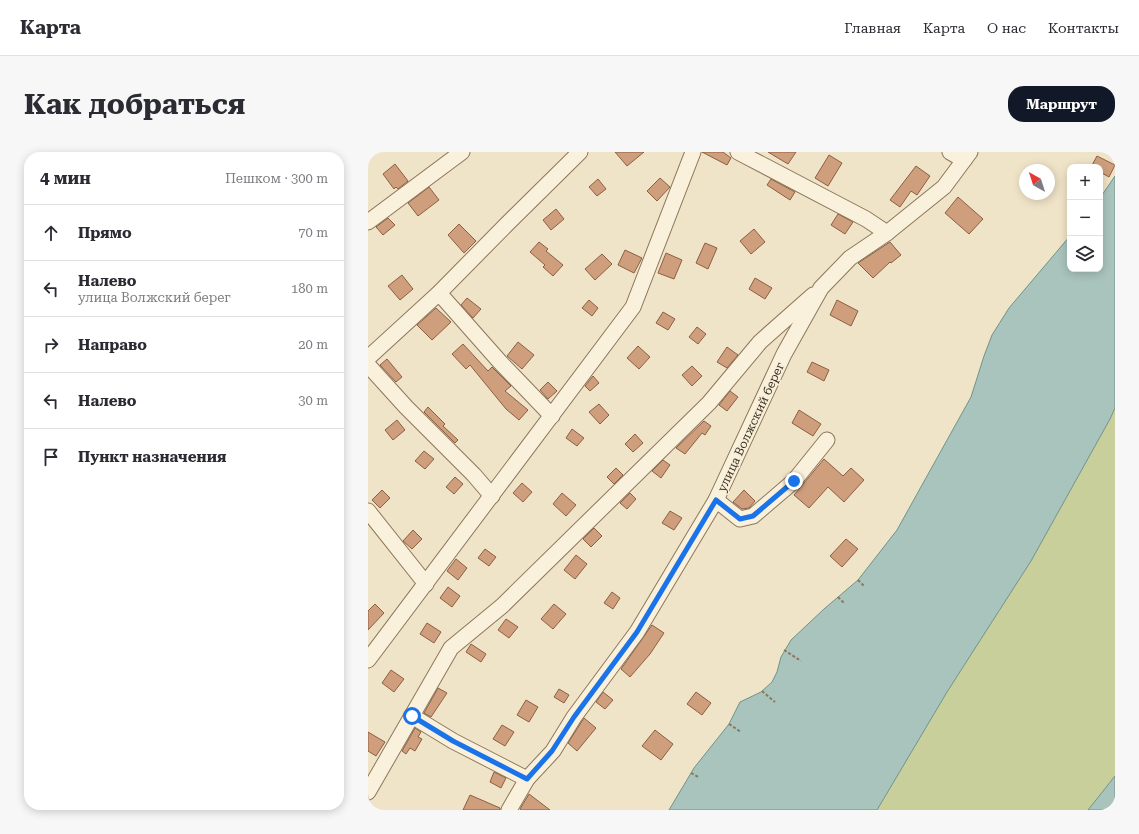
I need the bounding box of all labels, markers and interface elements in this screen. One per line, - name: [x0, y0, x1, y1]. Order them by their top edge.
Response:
- text: Карта: [20, 16, 81, 39]
- text: Главная: [844, 20, 901, 36]
- text: Карта: [923, 20, 965, 36]
- text: О нас: [987, 20, 1026, 36]
- text: Контакты: [1048, 20, 1119, 36]
- button: Маршрут: [1008, 86, 1115, 122]
- text: Как добраться: [24, 88, 245, 121]
- north arrow: [1019, 164, 1055, 200]
- map controls: [1067, 164, 1103, 272]
- button: +: [1067, 164, 1103, 200]
- text: 4 мин: [40, 168, 91, 188]
- text: Пешком · 300 m: [225, 171, 328, 186]
- button: −: [1067, 200, 1103, 236]
- icon: ahead: [40, 222, 62, 244]
- text: Прямо: [78, 224, 132, 242]
- text: 70 m: [298, 225, 328, 240]
- button: layers: [1067, 236, 1103, 272]
- text: Налево: [78, 272, 137, 290]
- icon: left: [40, 278, 62, 300]
- text: 180 m: [291, 281, 328, 296]
- text: улица Волжский берег: [78, 290, 231, 305]
- icon: right: [40, 334, 62, 356]
- text: Направо: [78, 336, 147, 354]
- text: 20 m: [298, 337, 328, 352]
- street label: улица Волжский берег: [715, 360, 787, 494]
- icon: left: [40, 390, 62, 412]
- text: Налево: [78, 392, 137, 410]
- text: 30 m: [298, 393, 328, 408]
- icon: arrive: [40, 446, 62, 468]
- text: Пункт назначения: [78, 448, 226, 466]
- route end: [785, 472, 803, 490]
- route start: [403, 707, 421, 725]

